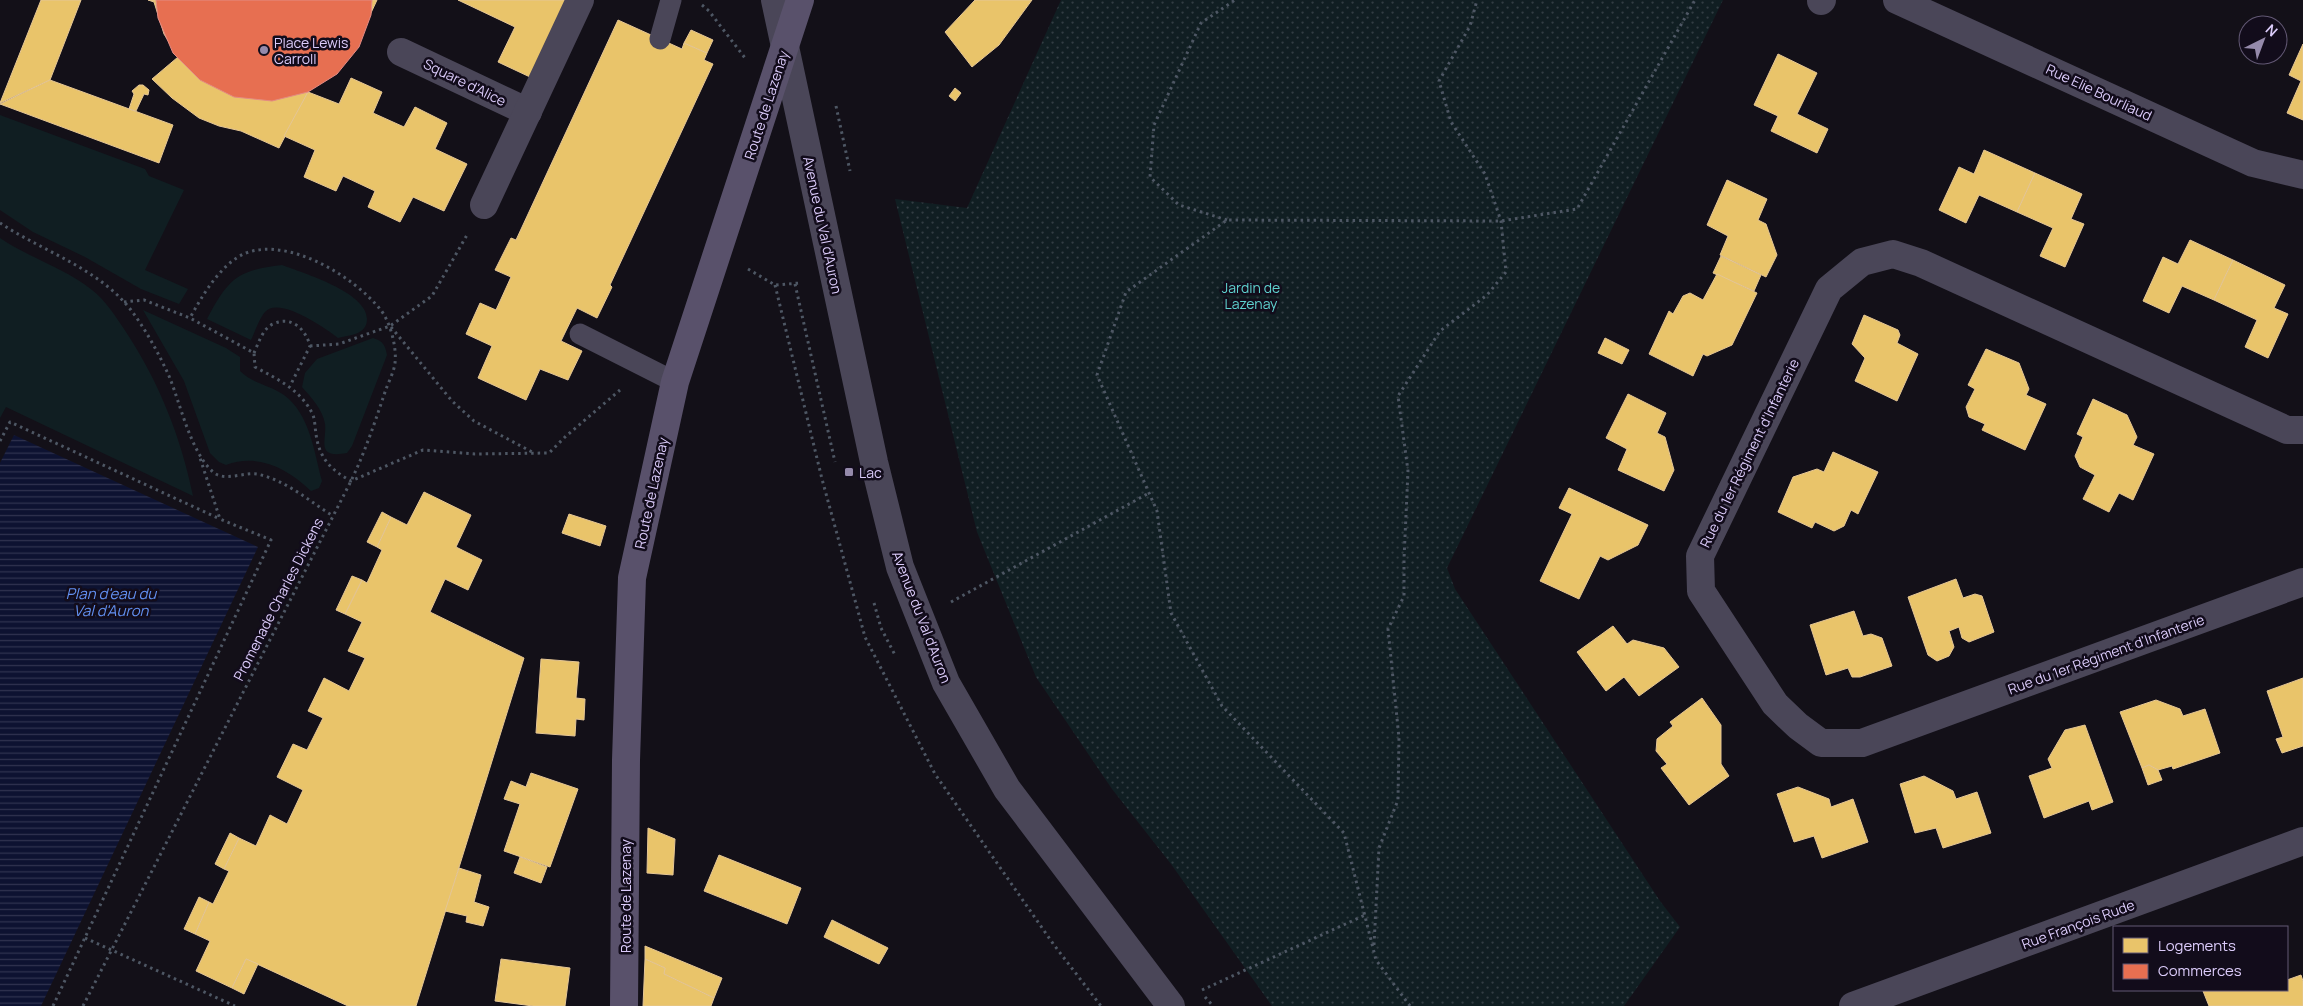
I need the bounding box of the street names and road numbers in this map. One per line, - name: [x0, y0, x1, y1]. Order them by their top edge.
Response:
- street label: Route de Lazenay: [739, 47, 793, 162]
- street label: Square d'Alice: [421, 54, 509, 110]
- street label: Rue Elie Bourliaud: [2043, 59, 2155, 125]
- street label: Avenue du Val d'Auron: [799, 155, 847, 295]
- street label: Rue du 1er Régiment d'Infanterie: [1695, 355, 1803, 551]
- street label: Route de Lazenay: [630, 435, 672, 551]
- street label: Promenade Charles Dickens: [229, 514, 327, 684]
- street label: Avenue du Val d'Auron: [888, 548, 956, 686]
- street label: Rue du 1er Régiment d'Infanterie: [2005, 610, 2207, 698]
- street label: Route de Lazenay: [616, 838, 635, 953]
- street label: Rue François Rude: [2019, 895, 2137, 953]

